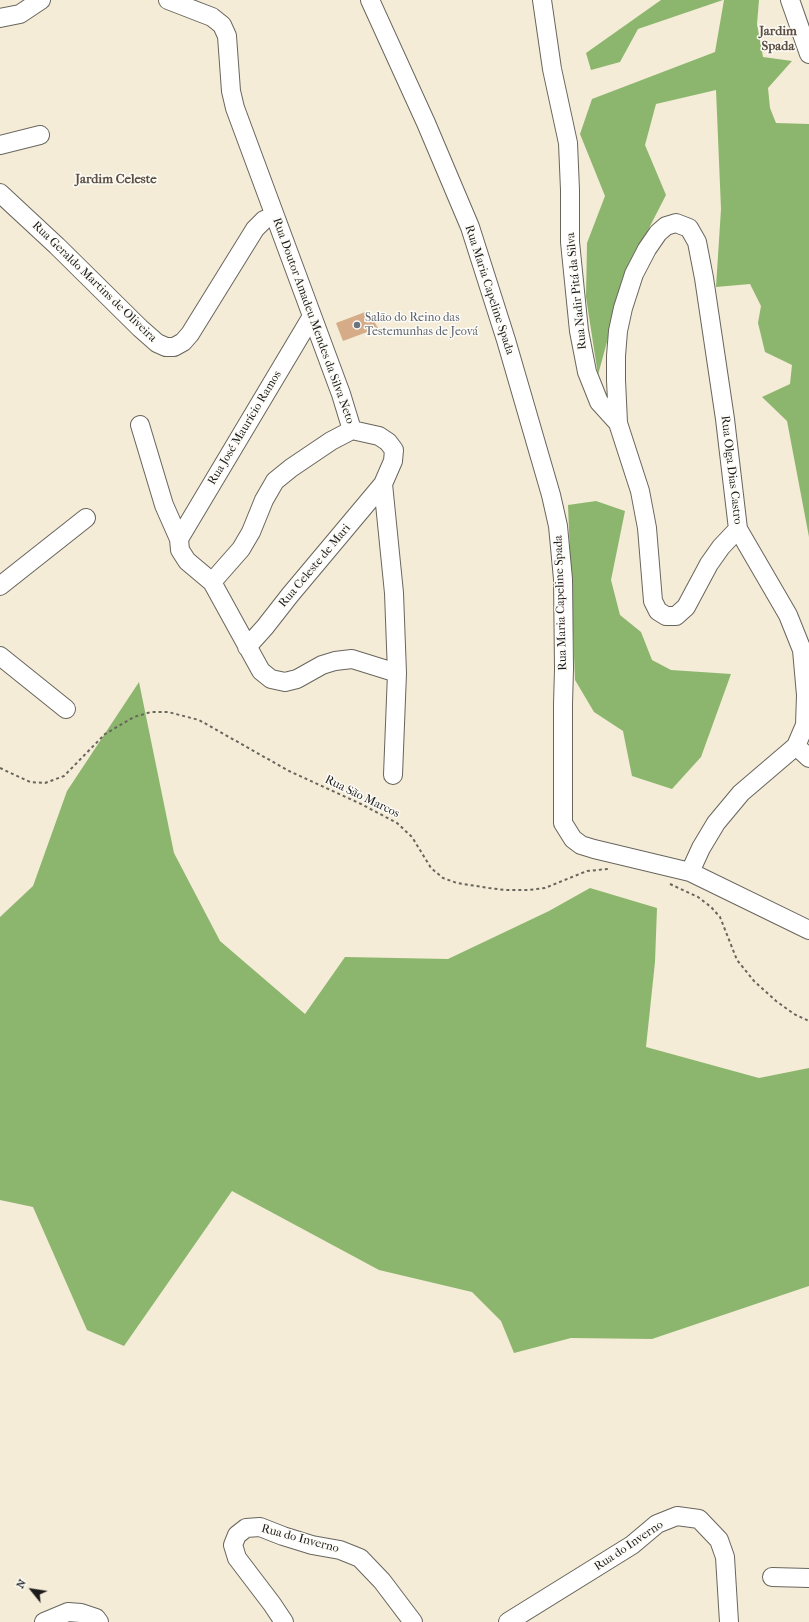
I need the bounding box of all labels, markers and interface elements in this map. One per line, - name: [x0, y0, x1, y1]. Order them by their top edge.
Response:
- district label: Jardim Spada: [759, 24, 797, 55]
- district label: Jardim Celeste: [75, 172, 157, 188]
- street label: Rua Doutor Amadeu Mendes da Silva Neto: [269, 216, 357, 426]
- street label: Rua Geraldo Martins de Oliveira: [29, 219, 159, 345]
- street label: Rua Maria Capeline Spada: [461, 223, 517, 357]
- street label: Rua Nadir Pitá da Silva: [564, 232, 590, 350]
- place label: Salão do Reino das Testemunhas de Jeová: [365, 311, 478, 339]
- marker: Salão do Reino das Testemunhas de Jeová: [352, 320, 362, 330]
- street label: Rua José Maurício Ramos: [205, 368, 285, 488]
- street label: Rua Olga Dias Castro: [717, 415, 745, 525]
- street label: Rua Celeste de Mari: [276, 522, 354, 610]
- street label: Rua Maria Capeline Spada: [551, 535, 571, 671]
- street label: Rua São Marcos: [322, 773, 402, 821]
- street label: Rua do Inverno: [592, 1518, 666, 1574]
- street label: Rua do Inverno: [260, 1522, 340, 1556]
- north arrow: [12, 1570, 52, 1610]
- text: N: [13, 1577, 29, 1591]

